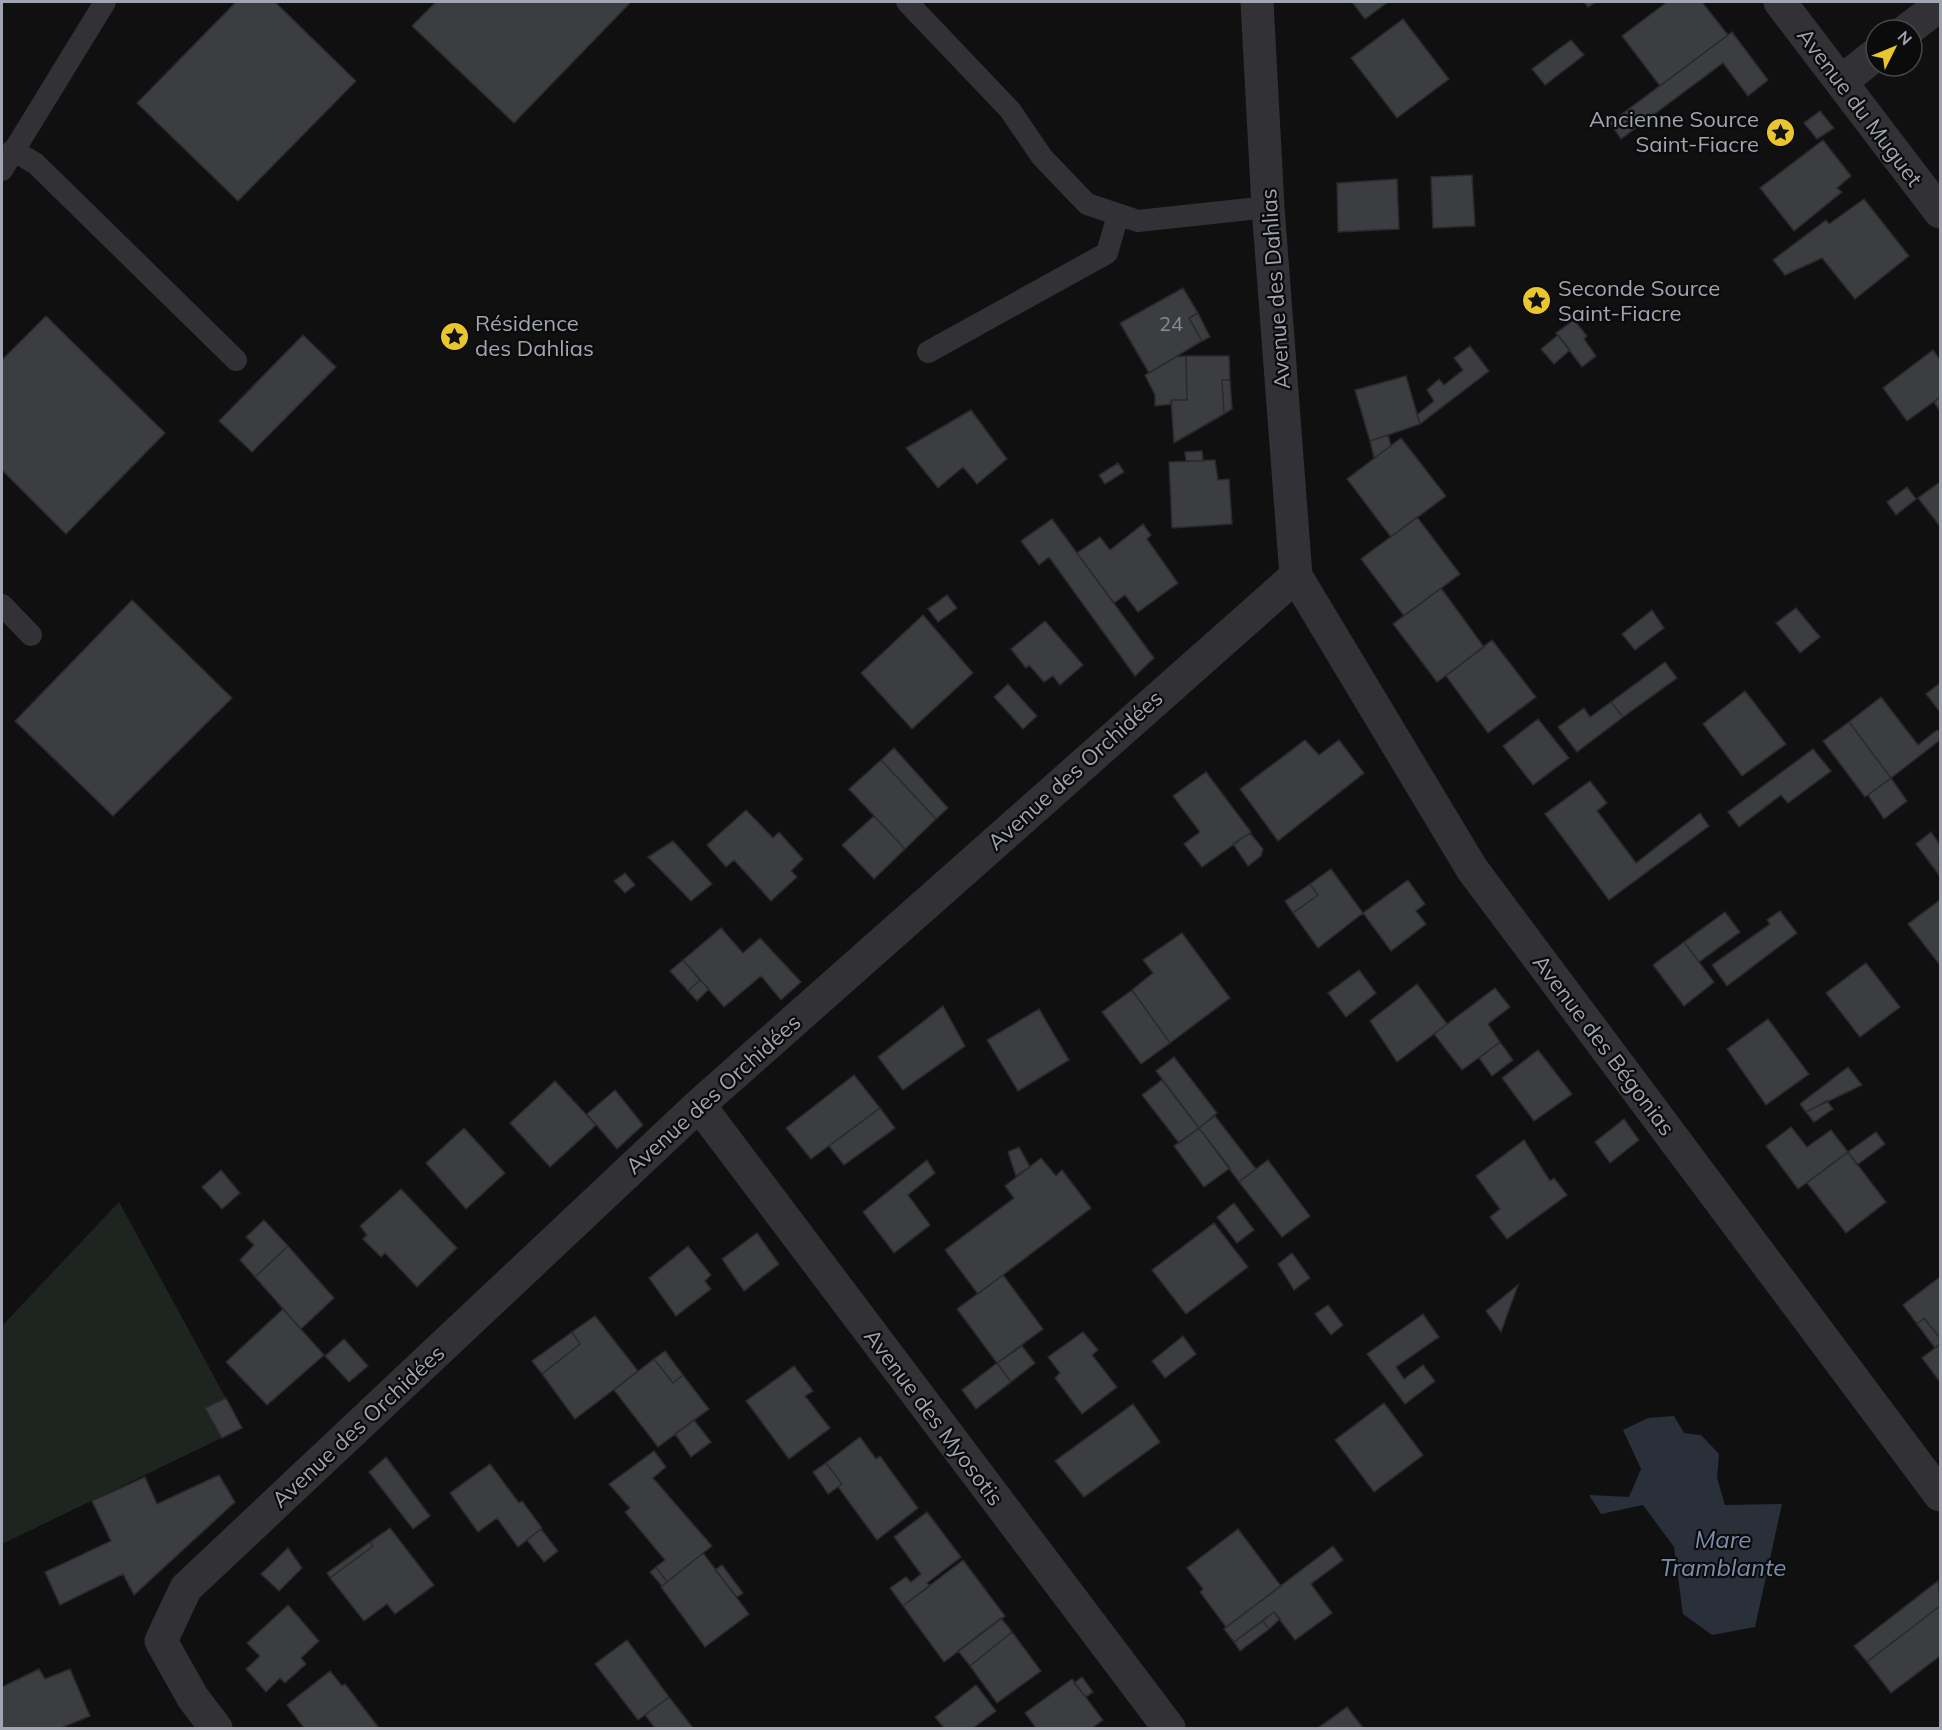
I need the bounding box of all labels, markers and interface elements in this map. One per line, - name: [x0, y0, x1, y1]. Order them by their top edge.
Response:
- north arrow: [1864, 18, 1924, 78]
- street label: Avenue du Muguet: [1791, 22, 1929, 192]
- text: N: [1894, 27, 1916, 49]
- place label: Ancienne Source Saint-Fiacre: [1589, 105, 1759, 158]
- place icon: Ancienne Source Saint-Fiacre: [1764, 116, 1796, 148]
- street label: Avenue des Dahlias: [1254, 188, 1296, 390]
- place label: Seconde Source Saint-Fiacre: [1558, 274, 1720, 327]
- place icon: Seconde Source Saint-Fiacre: [1521, 285, 1553, 317]
- place label: Résidence des Dahlias: [475, 309, 594, 362]
- house number: 24: [1159, 311, 1183, 336]
- place icon: Résidence des Dahlias: [438, 320, 470, 352]
- street label: Avenue des Orchidées: [982, 684, 1168, 856]
- street label: Avenue des Bégonias: [1527, 949, 1681, 1141]
- street label: Avenue des Orchidées: [620, 1008, 806, 1180]
- street label: Avenue des Myosotis: [858, 1323, 1010, 1511]
- street label: Avenue des Orchidées: [266, 1339, 450, 1513]
- water label: Mare Tramblante: [1660, 1524, 1786, 1582]

